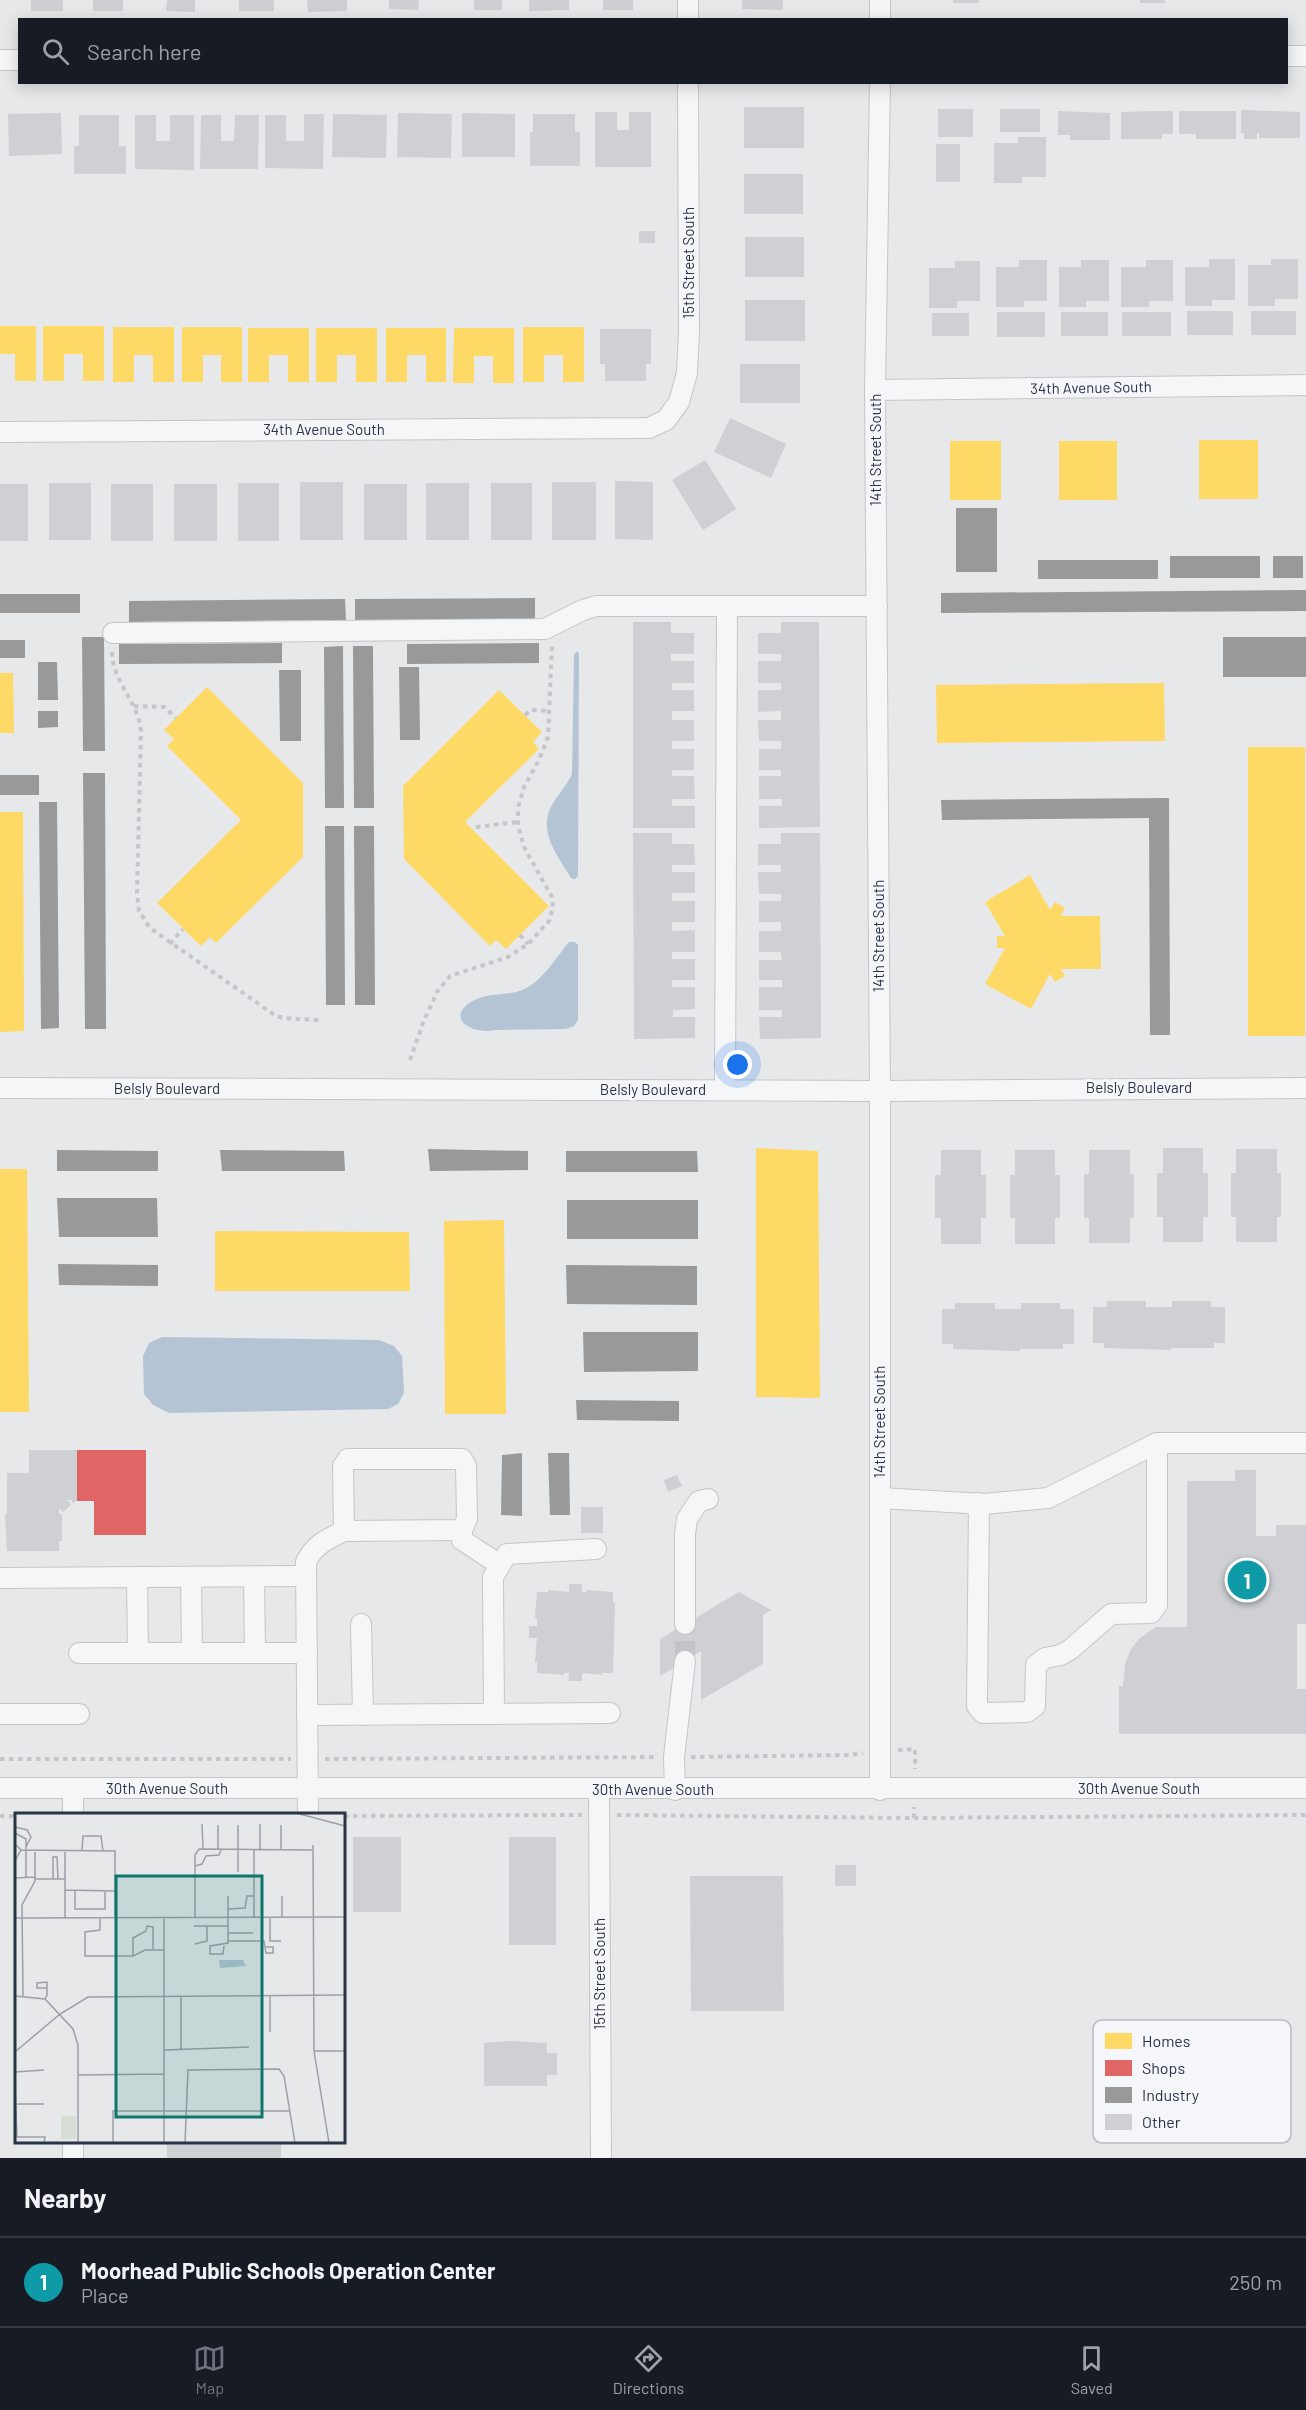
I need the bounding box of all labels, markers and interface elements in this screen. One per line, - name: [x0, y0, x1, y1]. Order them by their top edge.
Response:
- search box: [18, 18, 1288, 84]
- icon: search: [39, 35, 72, 68]
- text: Search here: [87, 38, 201, 64]
- street label: 15th Street South: [679, 207, 697, 319]
- street label: 34th Avenue South: [1030, 377, 1152, 397]
- street label: 14th Street South: [866, 394, 884, 506]
- street label: 34th Avenue South: [263, 420, 385, 438]
- street label: 14th Street South: [869, 880, 887, 992]
- your location: [723, 1050, 752, 1079]
- street label: Belsly Boulevard: [1086, 1078, 1192, 1096]
- street label: Belsly Boulevard: [114, 1079, 220, 1097]
- street label: Belsly Boulevard: [600, 1080, 706, 1098]
- street label: 14th Street South: [870, 1366, 888, 1478]
- pin: 1: [1228, 1558, 1266, 1602]
- street label: 30th Avenue South: [106, 1779, 228, 1797]
- street label: 30th Avenue South: [1078, 1779, 1200, 1797]
- street label: 30th Avenue South: [592, 1780, 714, 1798]
- inset map: [15, 1813, 345, 2143]
- street label: 15th Street South: [590, 1918, 608, 2030]
- legend: [1093, 2020, 1291, 2143]
- text: Homes: [1142, 2031, 1190, 2050]
- text: Shops: [1142, 2058, 1185, 2077]
- text: Industry: [1142, 2085, 1200, 2104]
- text: Other: [1142, 2112, 1181, 2131]
- text: Nearby: [24, 2182, 106, 2213]
- text: Moorhead Public Schools Operation Center: [81, 2257, 495, 2283]
- text: 1: [40, 2270, 47, 2294]
- text: 250 m: [1229, 2270, 1282, 2294]
- text: Place: [81, 2283, 129, 2307]
- tab: Map: [193, 2342, 226, 2397]
- tab: Directions: [613, 2342, 684, 2397]
- tab: Saved: [1071, 2342, 1113, 2397]

